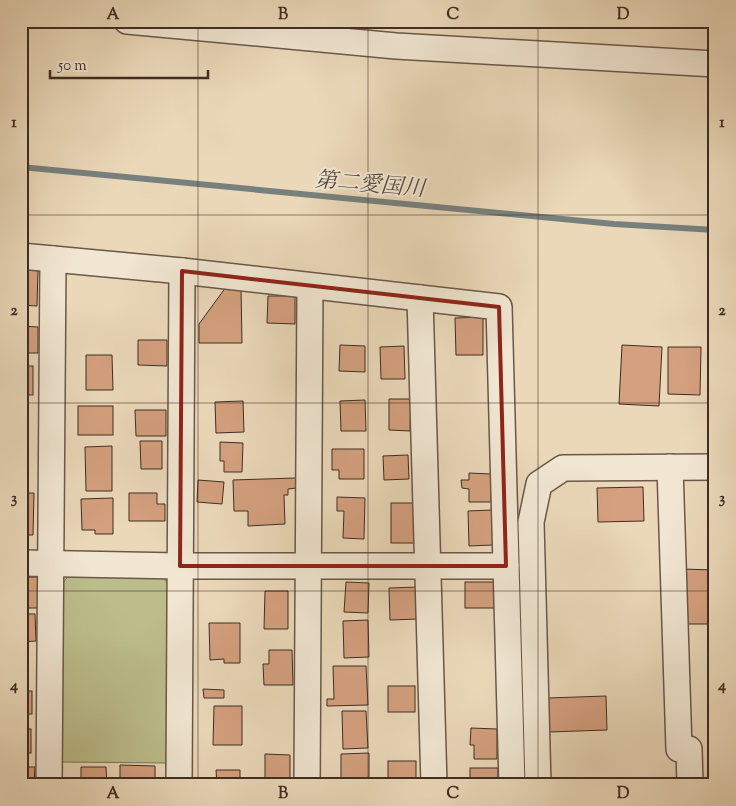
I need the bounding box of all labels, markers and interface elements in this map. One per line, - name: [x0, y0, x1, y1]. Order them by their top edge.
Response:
- text: A: [107, 4, 120, 27]
- text: B: [278, 4, 288, 27]
- text: C: [447, 4, 460, 27]
- text: D: [617, 4, 630, 27]
- scale bar: [50, 48, 208, 80]
- text: 50 m: [57, 56, 87, 77]
- text: 1: [11, 112, 17, 135]
- text: 1: [719, 112, 725, 135]
- water label: 第二愛国川: [314, 165, 428, 207]
- text: 2: [10, 300, 18, 323]
- text: 2: [718, 300, 726, 323]
- text: 3: [11, 488, 18, 511]
- text: 3: [719, 488, 726, 511]
- text: 4: [9, 675, 18, 698]
- text: 4: [717, 675, 726, 698]
- text: A: [107, 783, 120, 806]
- text: B: [278, 783, 288, 806]
- text: C: [447, 783, 460, 806]
- text: D: [617, 783, 630, 806]

